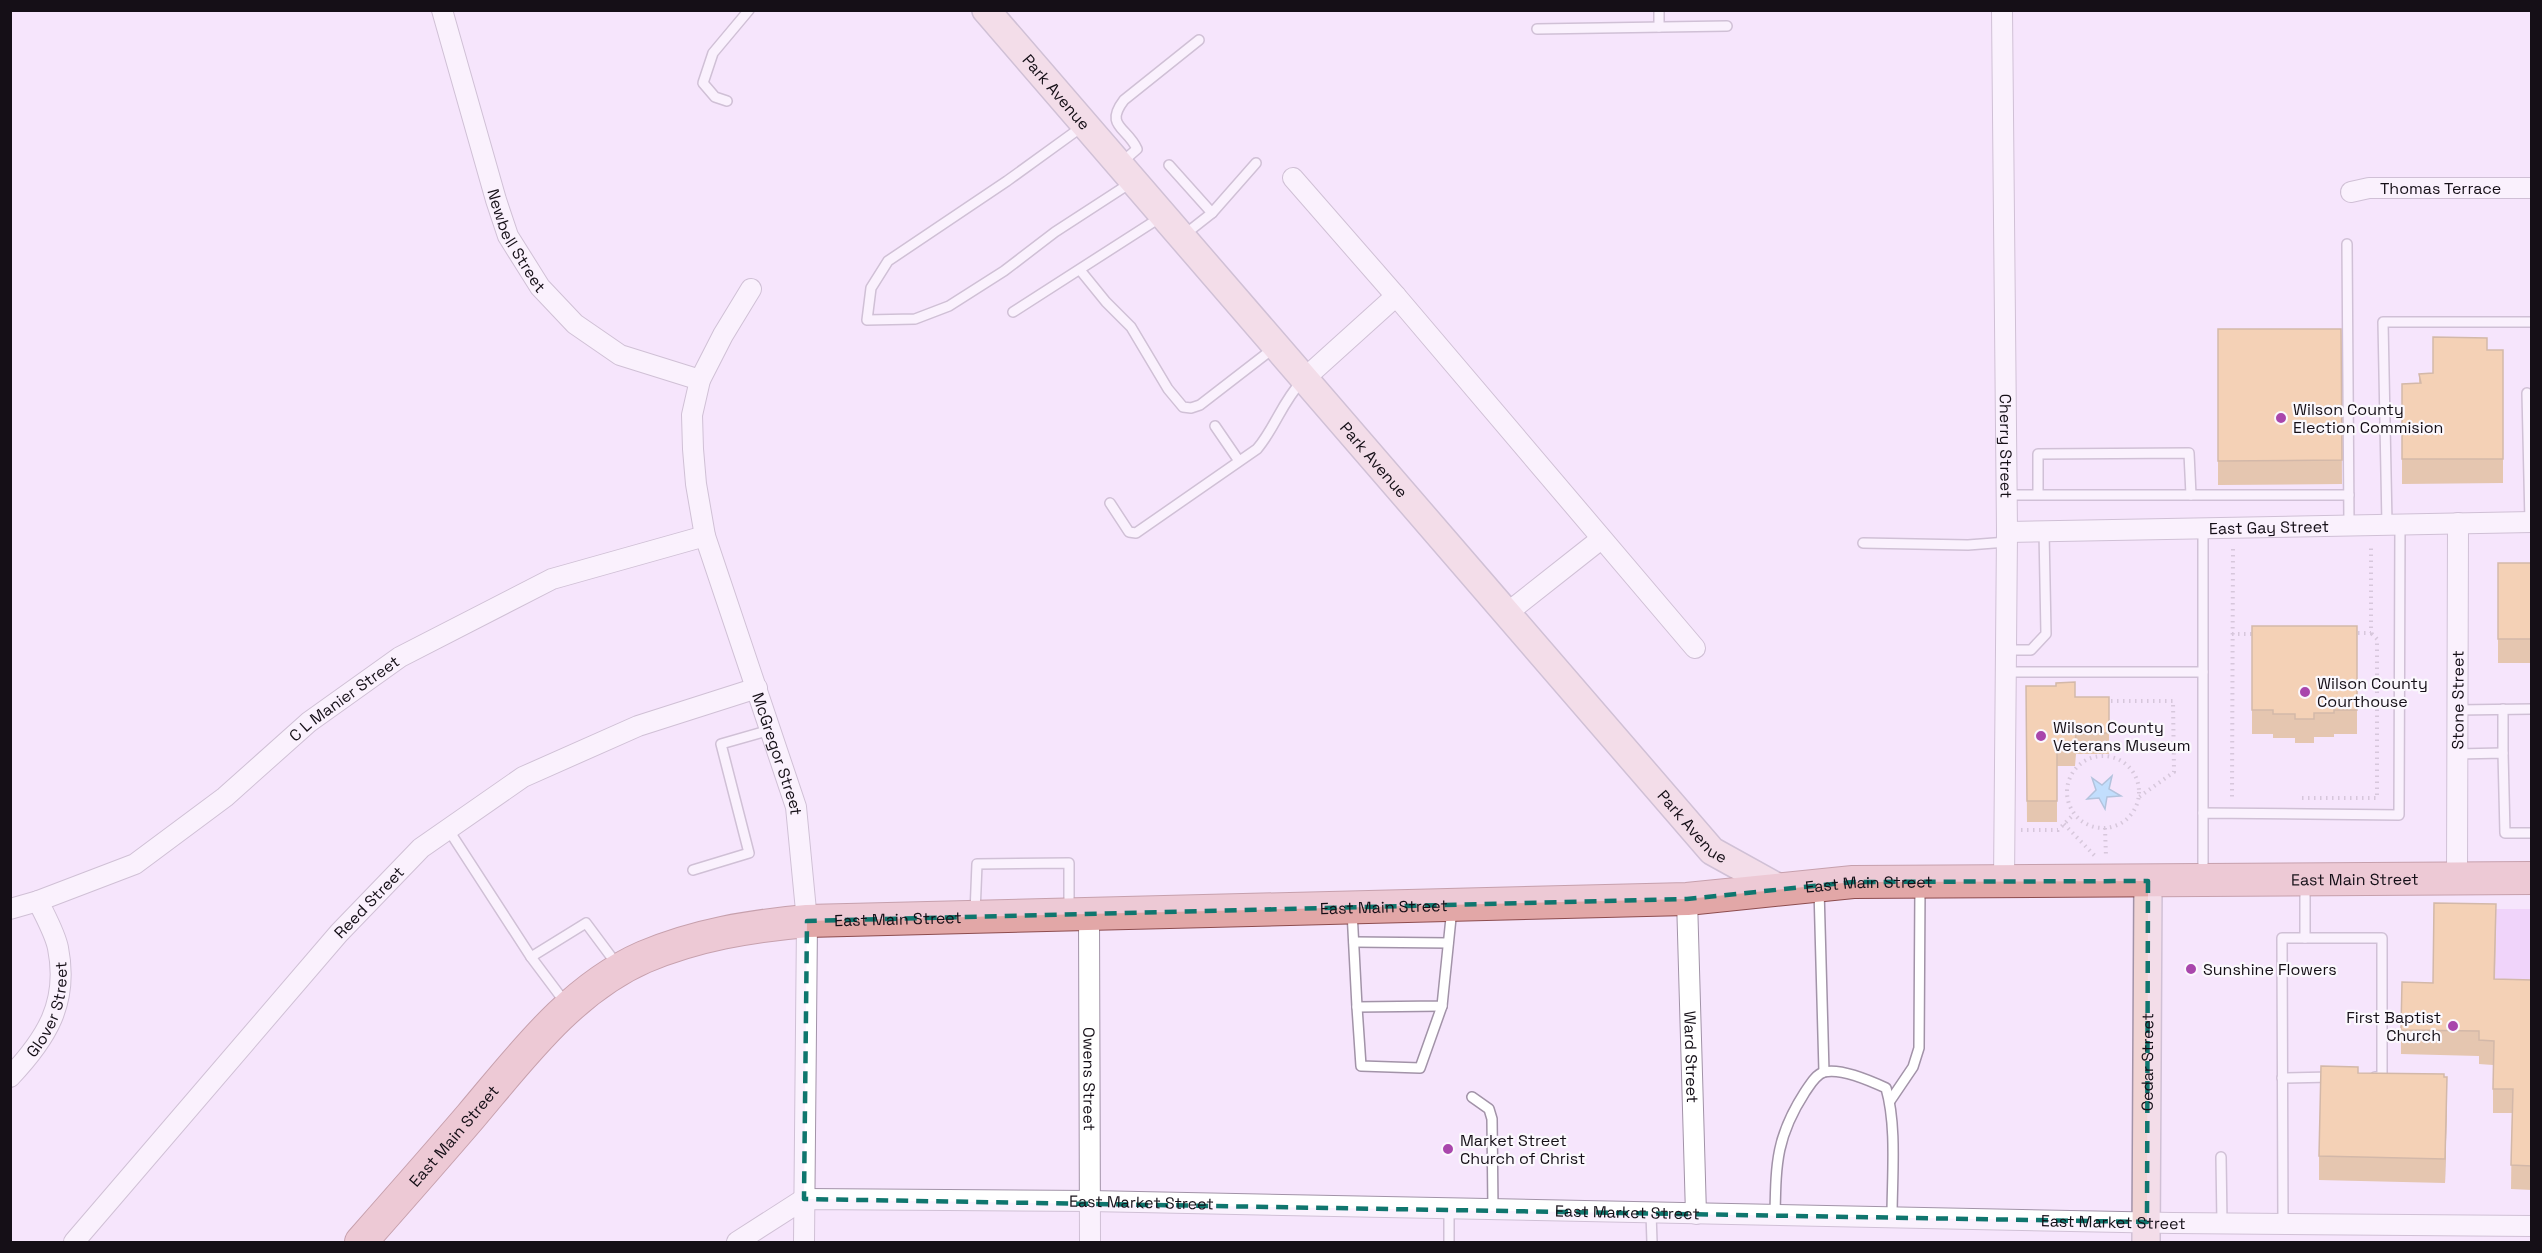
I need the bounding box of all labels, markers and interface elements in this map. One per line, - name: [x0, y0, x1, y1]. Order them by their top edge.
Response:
- street label: Park Avenue: [1018, 49, 1095, 134]
- street label: Thomas Terrace: [2380, 178, 2501, 199]
- street label: Newbell Street: [483, 186, 550, 297]
- street label: Cherry Street: [1995, 394, 2017, 498]
- place label: Wilson County Election Commision: [2293, 399, 2443, 438]
- marker: Wilson County Election Commision: [2274, 411, 2288, 425]
- street label: Park Avenue: [1336, 417, 1413, 502]
- street label: East Gay Street: [2209, 515, 2329, 539]
- street label: C L Manier Street: [284, 650, 403, 746]
- street label: Stone Street: [2447, 650, 2468, 750]
- place label: Wilson County Courthouse: [2317, 673, 2428, 712]
- marker: Wilson County Courthouse: [2298, 685, 2312, 699]
- street label: McGregor Street: [748, 690, 807, 816]
- place label: Wilson County Veterans Museum: [2053, 717, 2190, 756]
- marker: Wilson County Veterans Museum: [2034, 729, 2048, 743]
- street label: Park Avenue: [1653, 785, 1731, 868]
- street label: Reed Street: [329, 862, 408, 943]
- street label: East Main Street: [2291, 868, 2419, 890]
- street label: East Main Street: [1804, 871, 1933, 897]
- street label: East Main Street: [1320, 894, 1448, 919]
- street label: East Main Street: [834, 907, 962, 931]
- place label: Sunshine Flowers: [2203, 959, 2337, 980]
- street label: Glover Street: [21, 961, 71, 1061]
- marker: Sunshine Flowers: [2184, 962, 2198, 976]
- place label: First Baptist Church: [2346, 1007, 2441, 1046]
- street label: Ward Street: [1680, 1011, 1703, 1103]
- street label: Cedar Street: [2136, 1013, 2158, 1111]
- marker: First Baptist Church: [2446, 1019, 2460, 1033]
- street label: Owens Street: [1079, 1027, 1100, 1131]
- street label: East Main Street: [404, 1081, 503, 1191]
- place label: Market Street Church of Christ: [1460, 1130, 1585, 1169]
- marker: Market Street Church of Christ: [1441, 1142, 1455, 1156]
- street label: East Market Street: [1069, 1190, 1214, 1214]
- street label: East Market Street: [1555, 1200, 1700, 1224]
- street label: East Market Street: [2041, 1210, 2186, 1234]

